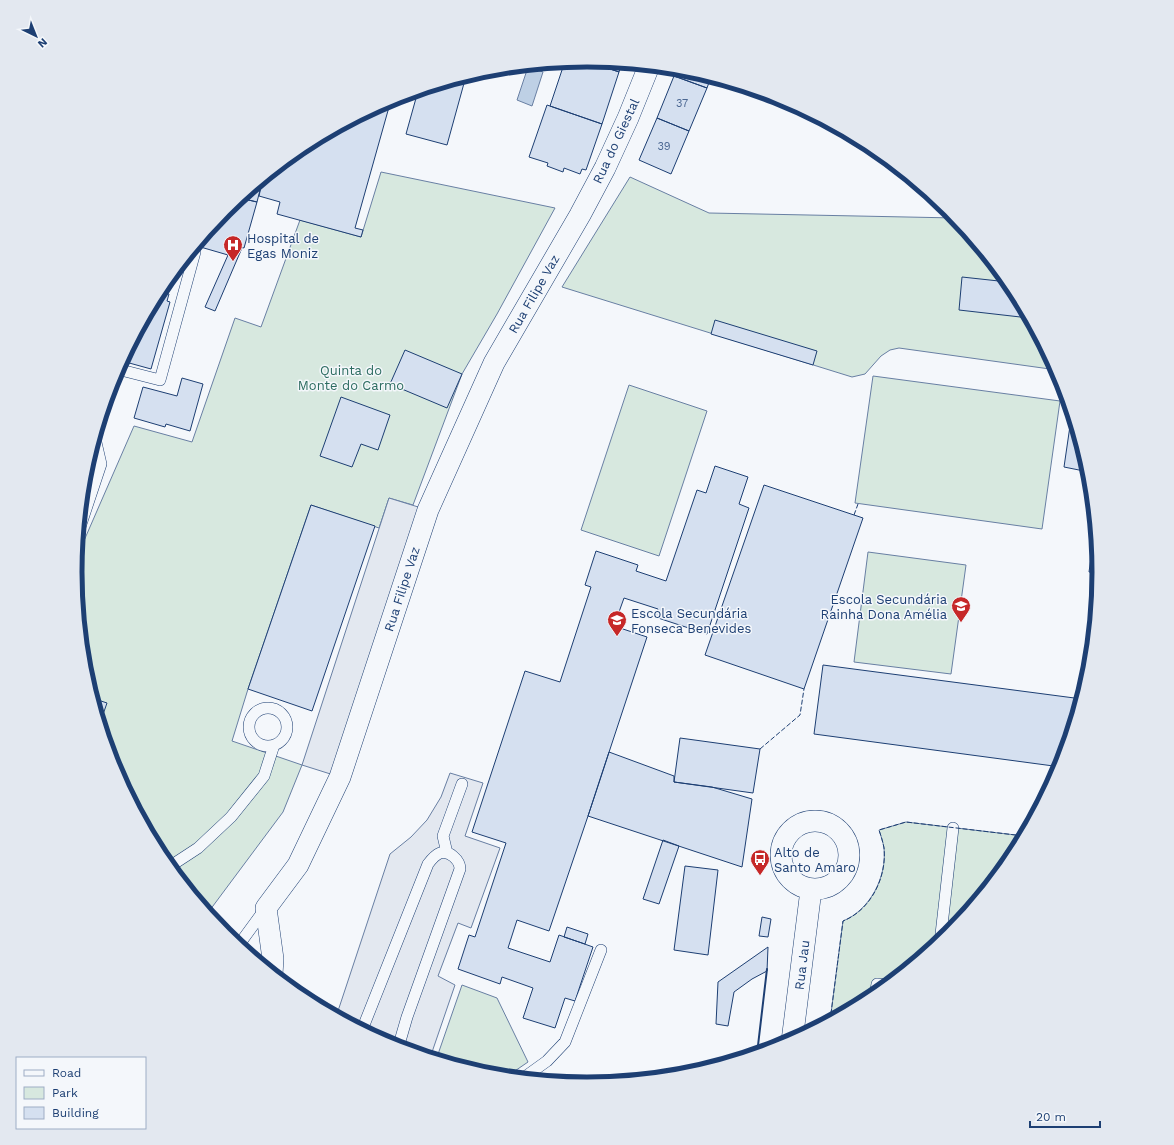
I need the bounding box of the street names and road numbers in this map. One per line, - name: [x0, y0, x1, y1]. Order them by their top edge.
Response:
- street label: Rua do Giestal: [590, 96, 642, 186]
- street label: Rua Filipe Vaz: [505, 252, 563, 336]
- street label: Rua Filipe Vaz: [381, 545, 423, 633]
- street label: Rua Jau: [791, 939, 813, 991]

